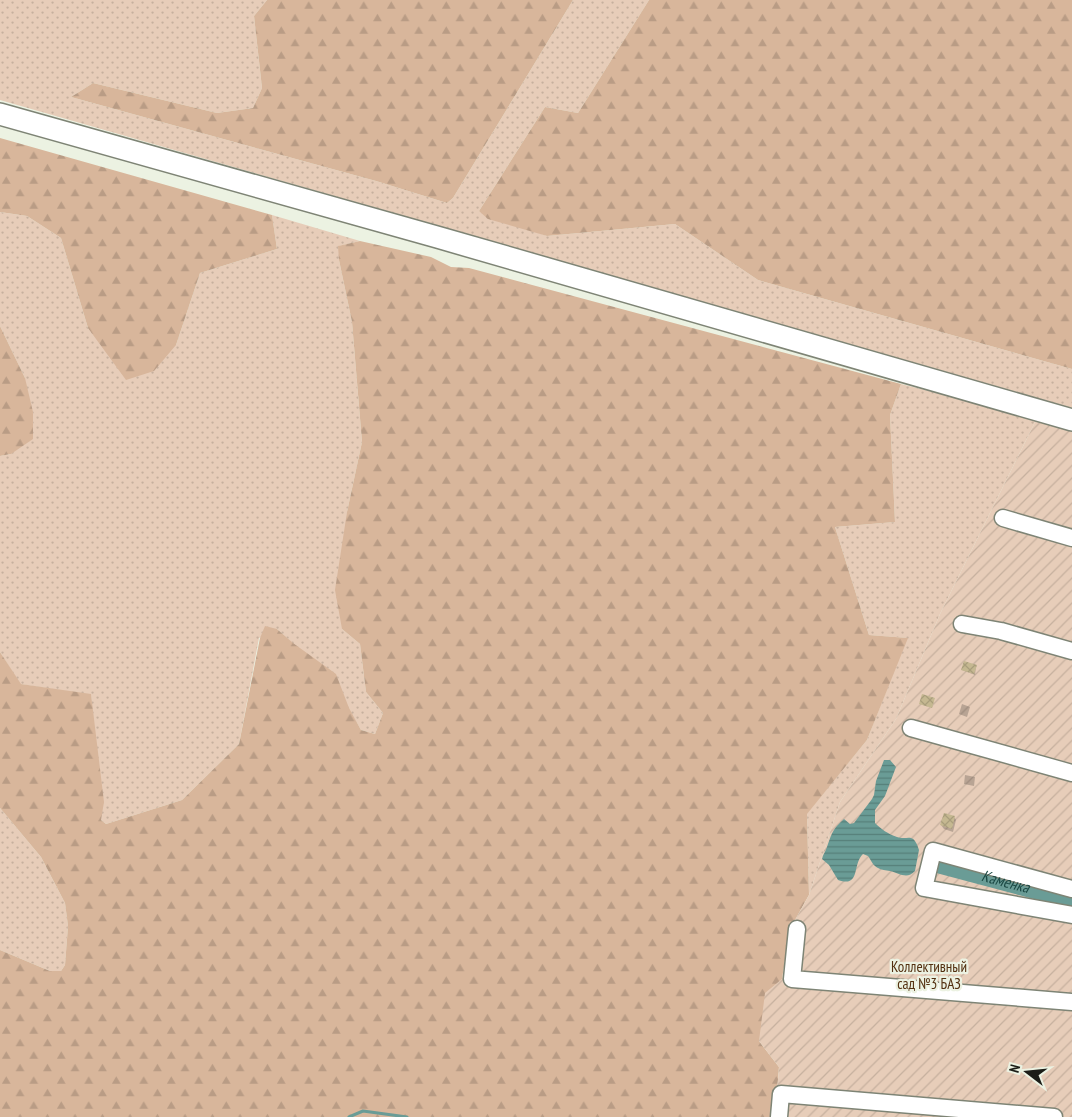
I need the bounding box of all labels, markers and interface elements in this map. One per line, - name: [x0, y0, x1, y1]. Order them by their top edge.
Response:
- water label: Каменка: [979, 865, 1033, 898]
- park label: Коллективный сад №3 БАЗ: [891, 957, 967, 993]
- north arrow: [1002, 1047, 1052, 1097]
- text: N: [1005, 1062, 1024, 1075]

